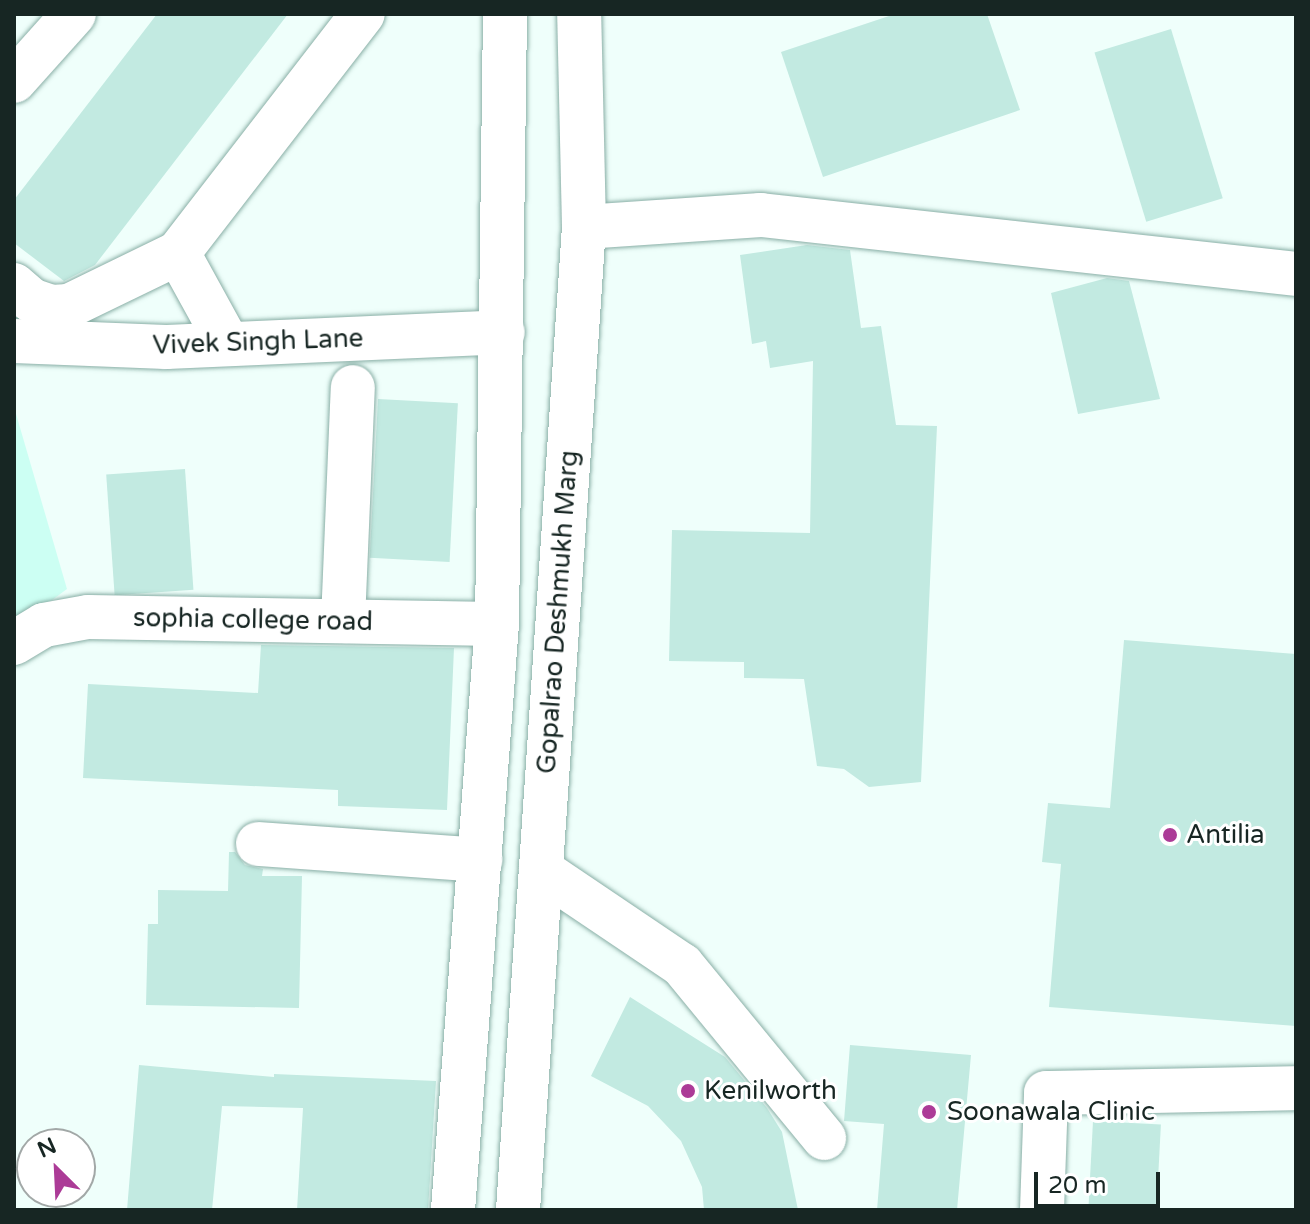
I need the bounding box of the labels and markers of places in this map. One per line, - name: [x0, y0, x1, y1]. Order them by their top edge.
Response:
- place label: Antilia: [1186, 819, 1265, 851]
- marker: Antilia: [1161, 826, 1179, 844]
- place label: Kenilworth: [704, 1075, 837, 1107]
- marker: Kenilworth: [679, 1082, 697, 1100]
- place label: Soonawala Clinic: [947, 1096, 1155, 1128]
- marker: Soonawala Clinic: [918, 1101, 940, 1123]

